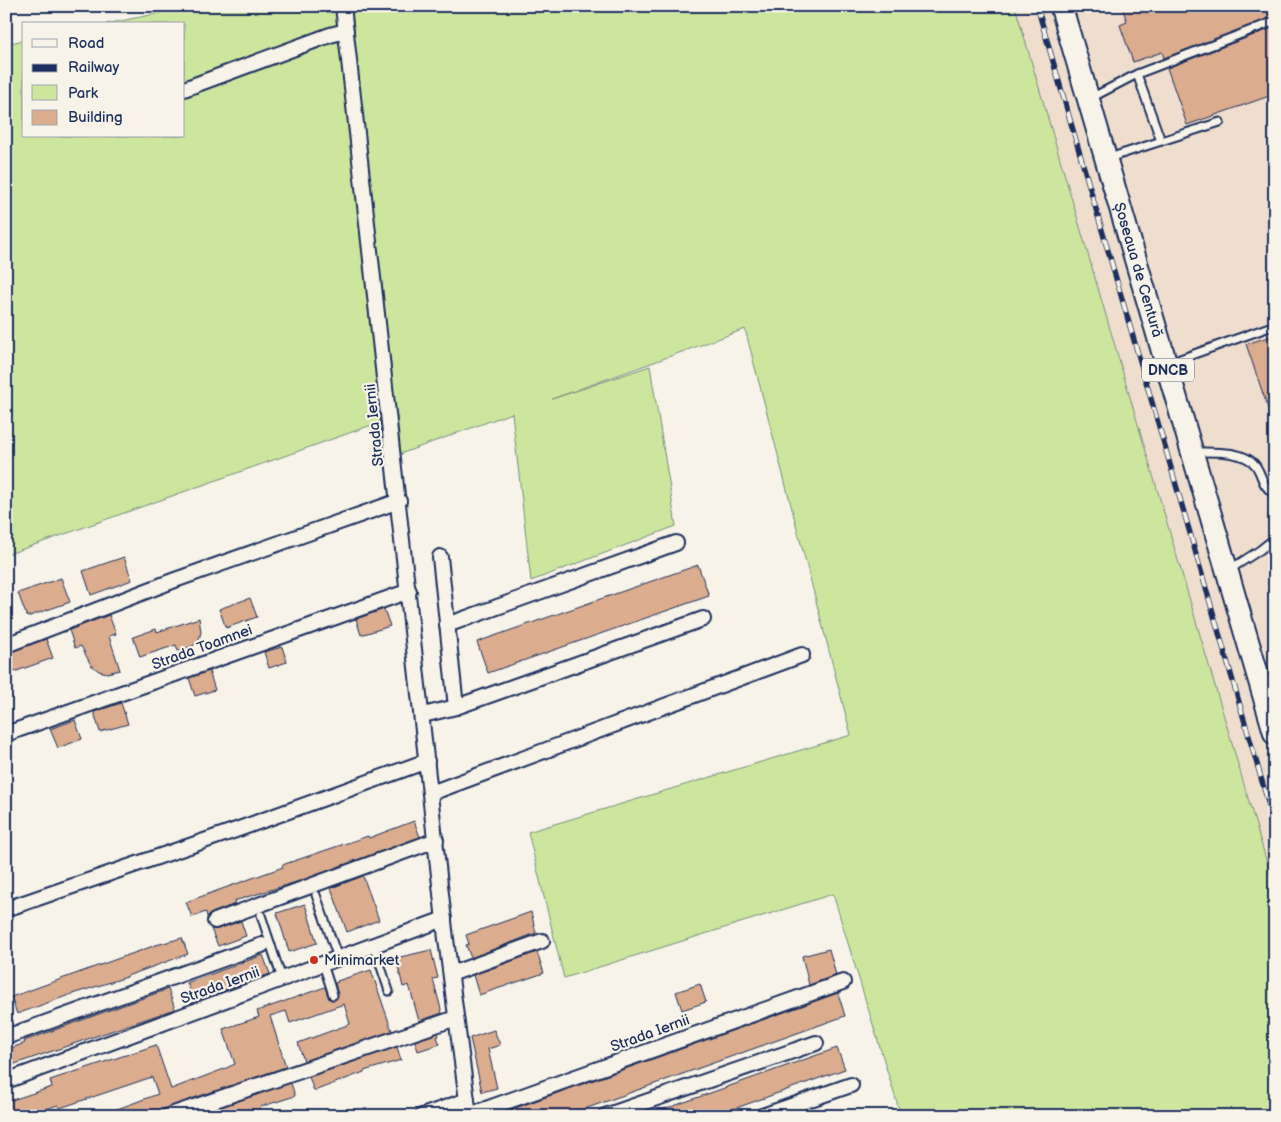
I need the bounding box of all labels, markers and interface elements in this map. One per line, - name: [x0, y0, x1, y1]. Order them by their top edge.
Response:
- legend: [22, 22, 185, 138]
- text: Road: [68, 34, 104, 53]
- text: Railway: [68, 58, 119, 77]
- text: Park: [68, 84, 99, 103]
- text: Building: [68, 108, 123, 127]
- street label: Șoseaua de Centură: [1109, 200, 1167, 340]
- road number: DNCB: [1142, 358, 1194, 382]
- street label: Strada Iernii: [361, 383, 388, 467]
- street label: Strada Toamnei: [149, 620, 255, 674]
- place label: Minimarket: [324, 951, 400, 970]
- marker: Minimarket: [308, 954, 320, 966]
- street label: Strada Iernii: [178, 962, 262, 1009]
- street label: Strada Iernii: [608, 1010, 692, 1057]

